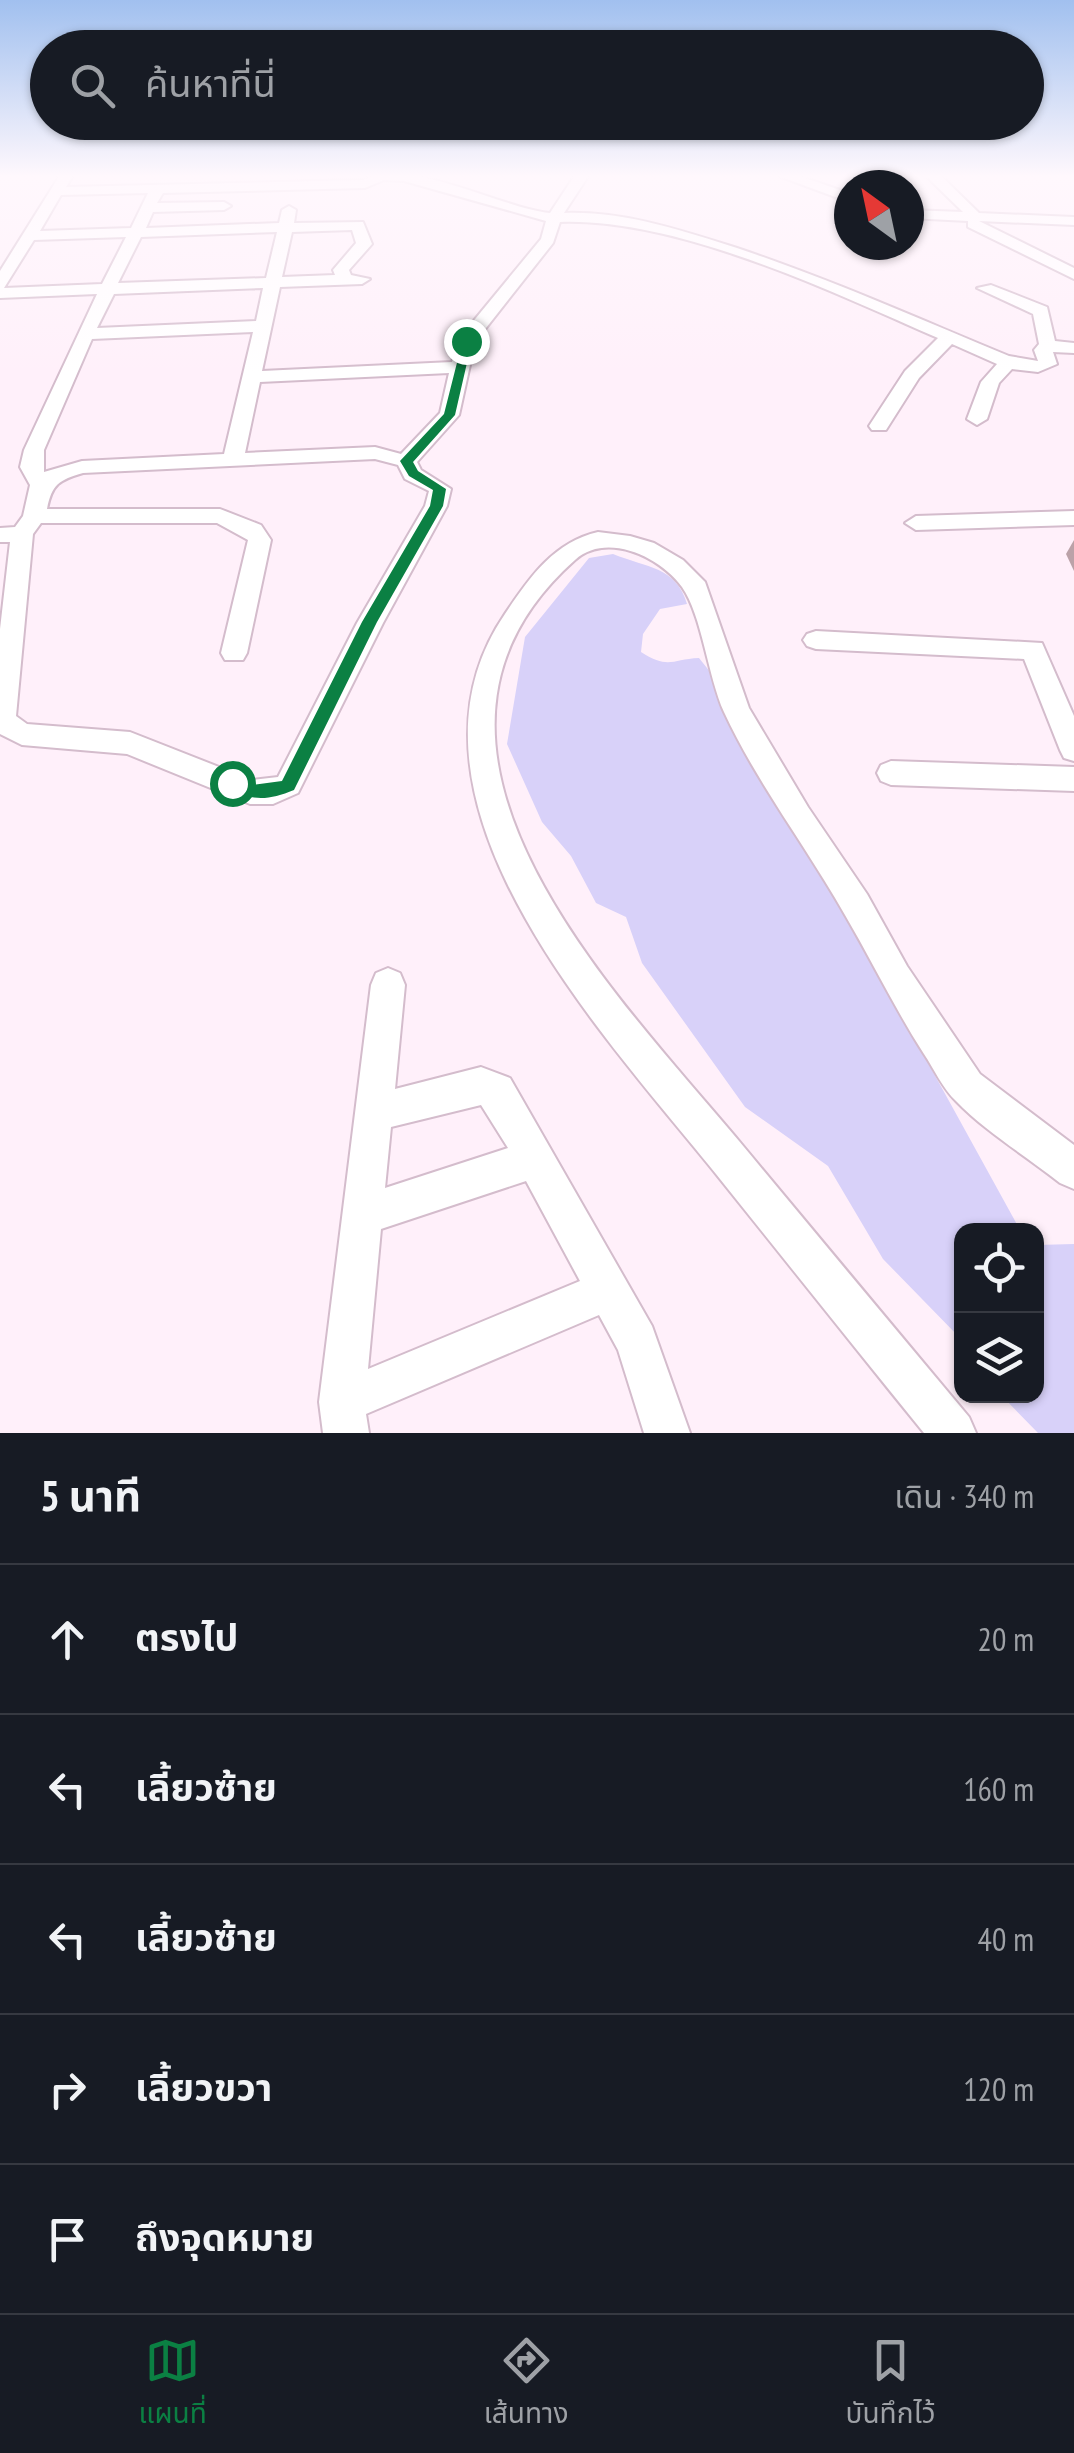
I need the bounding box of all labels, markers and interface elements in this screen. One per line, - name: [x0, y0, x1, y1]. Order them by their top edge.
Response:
- search box: [30, 30, 1044, 140]
- icon: search: [65, 58, 120, 113]
- text: ค้นหาที่นี่: [145, 58, 276, 107]
- north arrow: [834, 170, 924, 260]
- route end: [444, 319, 490, 365]
- route start: [210, 761, 256, 807]
- map controls: [954, 1223, 1044, 1403]
- button: locate: [954, 1223, 1044, 1313]
- button: layers: [954, 1313, 1044, 1403]
- text: 5 นาที: [40, 1468, 141, 1523]
- text: เดิน · 340 m: [894, 1475, 1034, 1517]
- icon: ahead: [40, 1612, 95, 1667]
- text: ตรงไป: [135, 1612, 238, 1661]
- text: 20 m: [978, 1618, 1034, 1660]
- icon: left: [40, 1762, 95, 1817]
- text: เลี้ยวซ้าย: [135, 1762, 277, 1811]
- text: 160 m: [963, 1768, 1034, 1810]
- icon: left: [40, 1912, 95, 1967]
- text: เลี้ยวซ้าย: [135, 1912, 277, 1961]
- text: 40 m: [978, 1918, 1034, 1960]
- icon: right: [40, 2062, 95, 2117]
- text: เลี้ยวขวา: [135, 2062, 272, 2111]
- text: 120 m: [963, 2068, 1034, 2110]
- icon: arrive: [40, 2212, 95, 2267]
- text: ถึงจุดหมาย: [135, 2212, 314, 2261]
- tab: แผนที่: [139, 2333, 207, 2436]
- tab: เส้นทาง: [484, 2333, 568, 2436]
- tab: บันทึกไว้: [846, 2333, 935, 2436]

